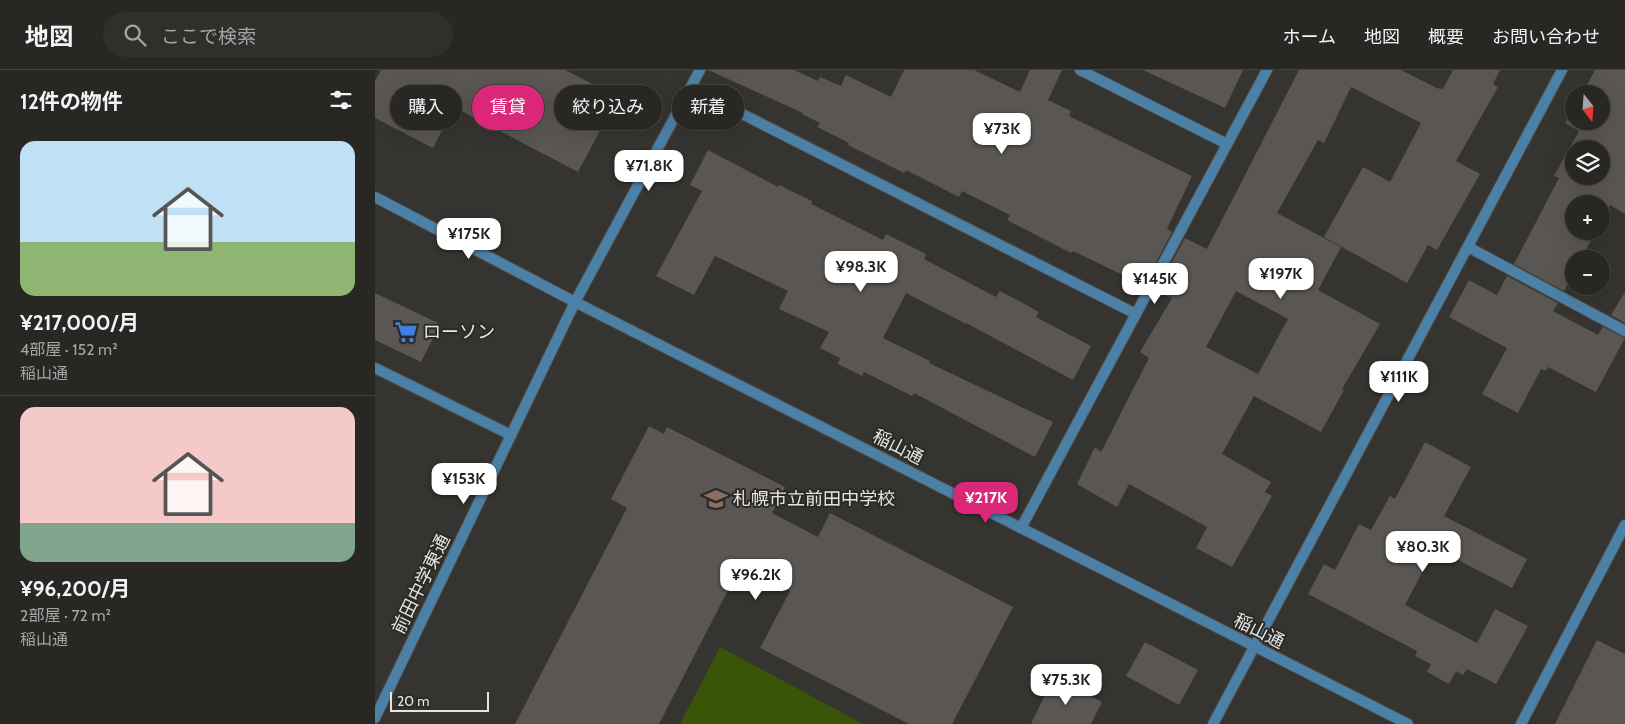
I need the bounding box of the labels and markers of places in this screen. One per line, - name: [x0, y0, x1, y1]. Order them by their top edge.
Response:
- pin: ¥73K: [972, 112, 1032, 155]
- pin: ¥71.8K: [608, 150, 690, 192]
- pin: ¥175K: [434, 218, 504, 260]
- pin: ¥98.3K: [820, 250, 902, 293]
- pin: ¥197K: [1246, 258, 1316, 300]
- pin: ¥145K: [1120, 262, 1190, 305]
- supermarket icon: ローソン: [393, 319, 419, 345]
- place label: ローソン: [423, 321, 495, 343]
- pin: ¥111K: [1364, 360, 1434, 403]
- pin: ¥153K: [429, 462, 499, 505]
- pin: ¥217K: [951, 482, 1021, 524]
- school or university icon: 札幌市立前田中学校: [703, 486, 729, 512]
- place label: 札幌市立前田中学校: [733, 488, 895, 510]
- pin: ¥80.3K: [1382, 530, 1464, 573]
- pin: ¥96.2K: [715, 558, 797, 601]
- pin: ¥75.3K: [1025, 664, 1107, 706]

